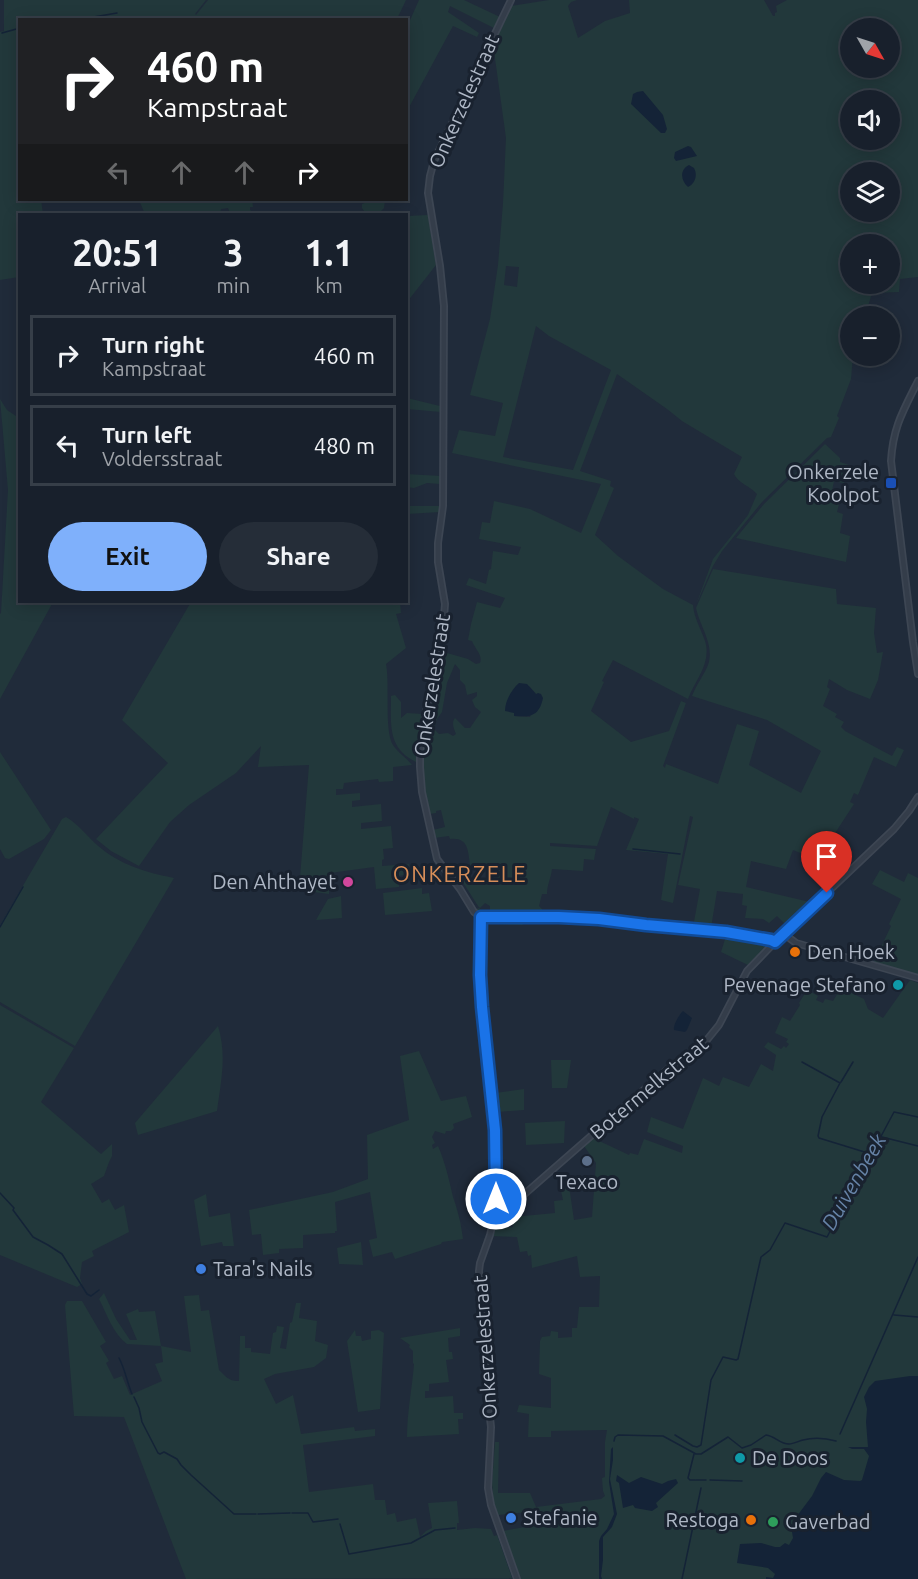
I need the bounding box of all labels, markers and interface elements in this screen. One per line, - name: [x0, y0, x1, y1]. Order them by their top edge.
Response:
- north arrow: [840, 18, 900, 78]
- map controls: [840, 18, 900, 366]
- street label: Onkerzelestraat: [424, 30, 503, 171]
- icon: right: [48, 42, 126, 120]
- text: 460 m: [147, 43, 264, 90]
- button: sound: [840, 90, 900, 150]
- text: Kampstraat: [147, 92, 287, 122]
- icon: left: [102, 156, 135, 189]
- icon: ahead: [165, 156, 198, 189]
- icon: ahead: [228, 156, 261, 189]
- icon: right: [291, 156, 324, 189]
- button: layers: [840, 162, 900, 222]
- text: 20:51: [72, 232, 162, 273]
- text: 3: [223, 232, 243, 273]
- text: 1.1: [304, 232, 354, 273]
- button: +: [840, 234, 900, 294]
- text: Arrival: [88, 274, 146, 297]
- text: min: [217, 274, 250, 297]
- text: km: [315, 274, 343, 297]
- button: −: [840, 306, 900, 366]
- text: Turn right: [102, 332, 204, 357]
- icon: right: [51, 339, 84, 372]
- text: 460 m: [314, 343, 375, 368]
- text: Kampstraat: [102, 357, 206, 380]
- text: Turn left: [102, 422, 192, 447]
- icon: left: [51, 429, 84, 462]
- text: 480 m: [314, 433, 375, 458]
- text: Voldersstraat: [102, 447, 222, 470]
- place label: Onkerzele Koolpot: [787, 460, 879, 506]
- marker: Onkerzele Koolpot: [884, 476, 898, 490]
- button: Exit: [48, 522, 207, 591]
- button: Share: [219, 522, 378, 591]
- street label: Onkerzelestraat: [409, 612, 454, 758]
- pin: [801, 831, 852, 893]
- icon: arrive: [810, 840, 843, 873]
- district label: ONKERZELE: [393, 861, 527, 886]
- place label: Den Ahthayet: [212, 870, 336, 893]
- marker: Den Ahthayet: [341, 875, 355, 889]
- place label: Den Hoek: [807, 940, 895, 963]
- marker: Den Hoek: [788, 945, 802, 959]
- place label: Pevenage Stefano: [723, 973, 886, 996]
- marker: Pevenage Stefano: [891, 978, 905, 992]
- street label: Botermelkstraat: [585, 1031, 712, 1144]
- water label: Duivenbeek: [816, 1129, 890, 1234]
- marker: Texaco: [580, 1154, 594, 1168]
- position arrow: [464, 1167, 528, 1231]
- place label: Texaco: [556, 1170, 618, 1193]
- place label: Tara's Nails: [213, 1257, 313, 1280]
- marker: Tara's Nails: [194, 1262, 208, 1276]
- street label: Onkerzelestraat: [468, 1274, 501, 1420]
- place label: De Doos: [752, 1446, 828, 1469]
- marker: De Doos: [733, 1451, 747, 1465]
- place label: Stefanie: [523, 1506, 598, 1529]
- place label: Restoga: [666, 1508, 739, 1531]
- place label: Gaverbad: [785, 1510, 871, 1533]
- marker: Stefanie: [504, 1511, 518, 1525]
- marker: Restoga: [744, 1513, 758, 1527]
- marker: Gaverbad: [766, 1515, 780, 1529]

